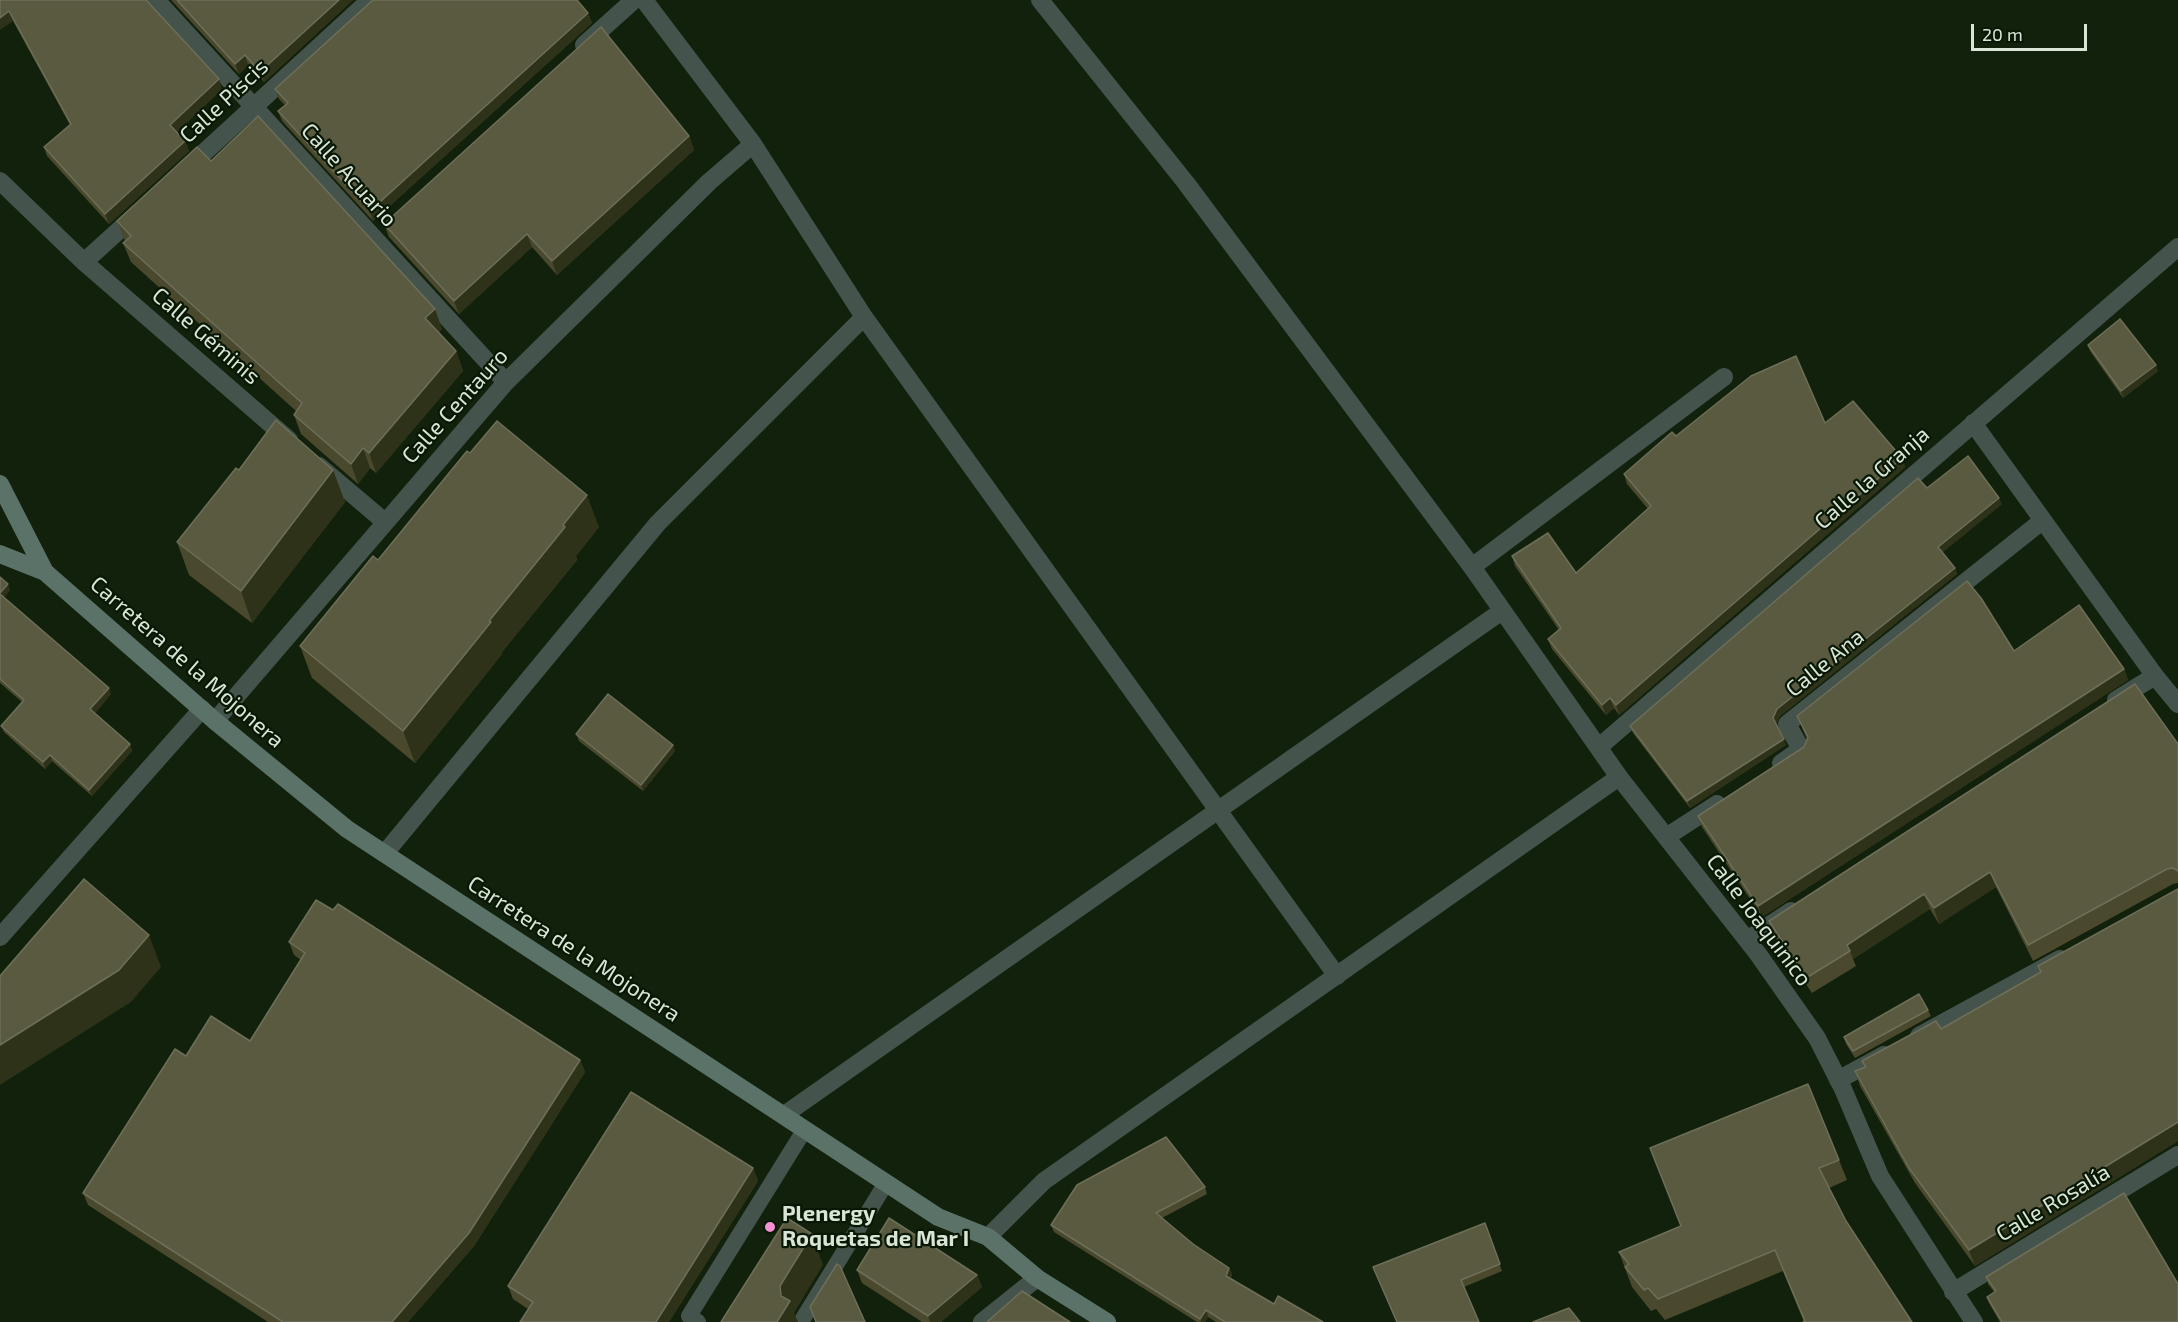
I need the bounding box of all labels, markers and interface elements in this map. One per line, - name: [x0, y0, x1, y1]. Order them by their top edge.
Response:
- scale bar: [1974, 12, 2090, 50]
- text: 20 m: [1982, 23, 2023, 45]
- street label: Calle Piscis: [174, 53, 274, 149]
- street label: Calle Acuario: [296, 118, 402, 232]
- street label: Calle Géminis: [147, 282, 265, 390]
- street label: Calle Centauro: [396, 343, 514, 469]
- street label: Calle la Granja: [1809, 421, 1935, 535]
- street label: Carretera de la Mojonera: [85, 571, 289, 753]
- street label: Calle Ana: [1781, 623, 1869, 703]
- street label: Calle Joaquinico: [1701, 849, 1817, 991]
- street label: Carretera de la Mojonera: [463, 870, 685, 1028]
- street label: Calle Rosalía: [1991, 1159, 2115, 1247]
- place label: Plenergy Roquetas de Mar I: [782, 1201, 969, 1252]
- marker: Plenergy Roquetas de Mar I: [763, 1220, 777, 1234]

